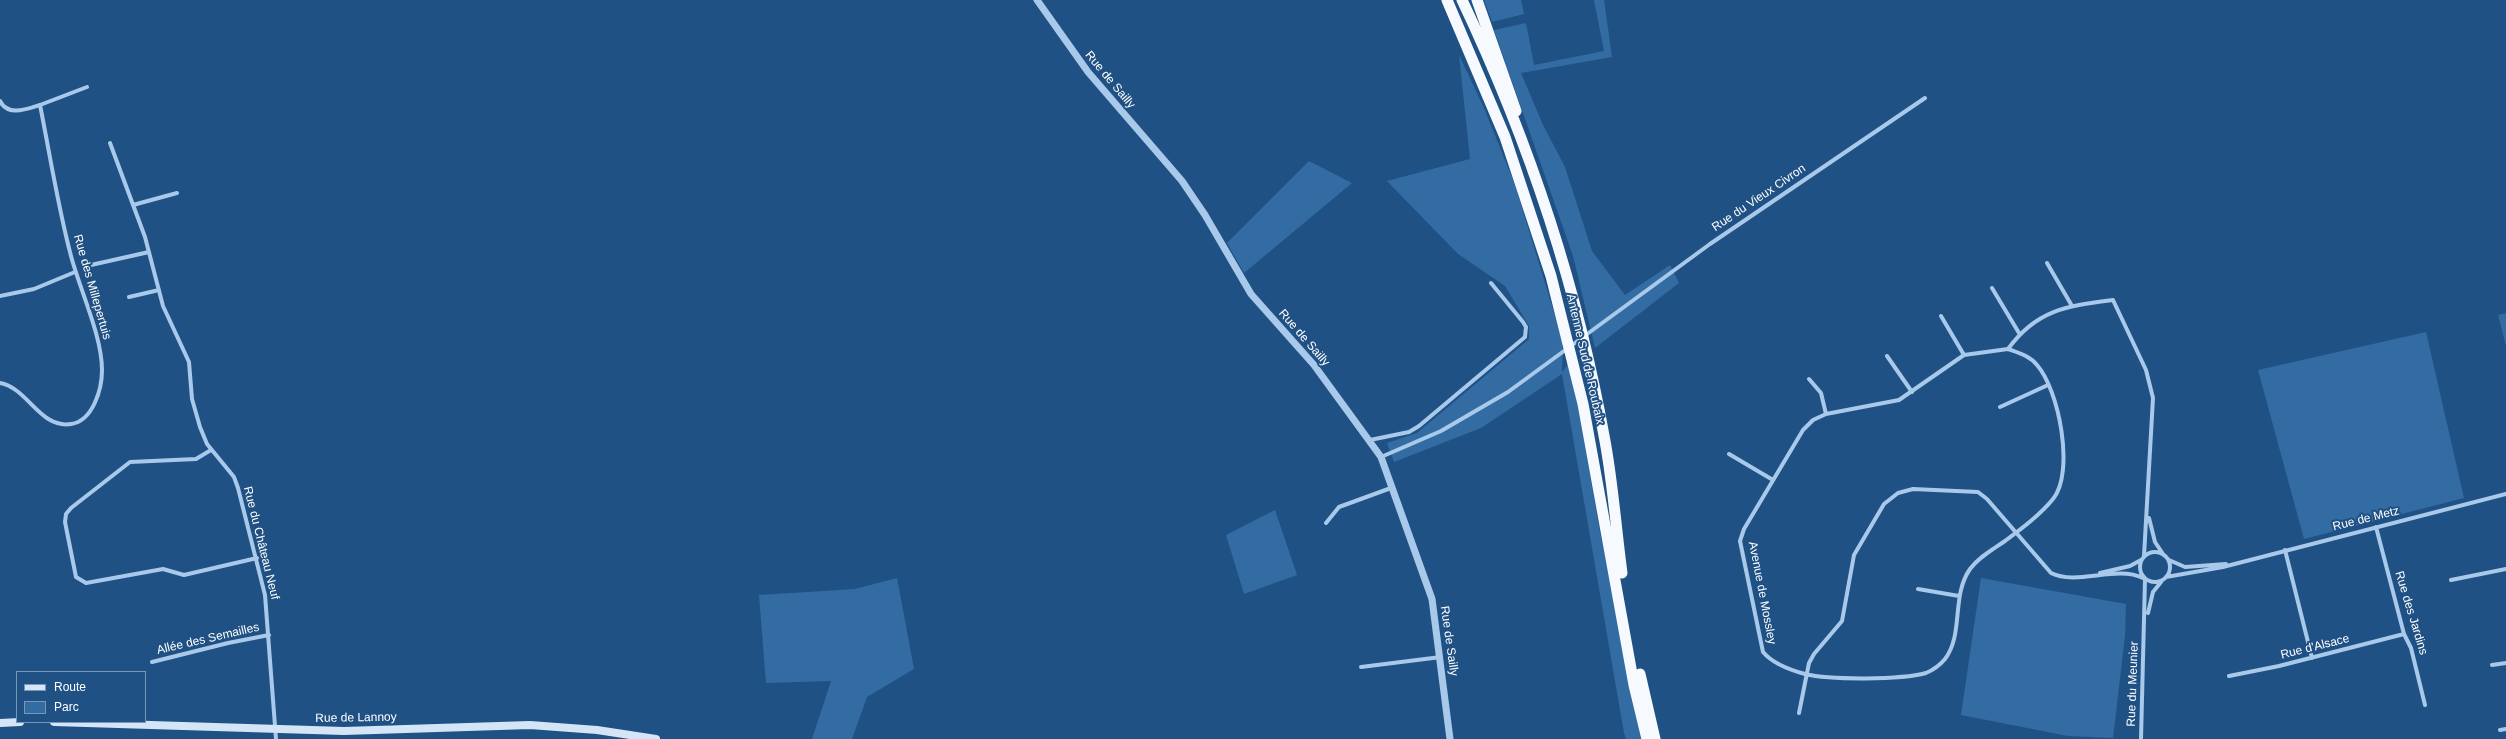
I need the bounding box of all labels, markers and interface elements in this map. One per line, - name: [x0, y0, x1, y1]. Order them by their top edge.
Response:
- street label: Rue de Sailly: [1082, 48, 1138, 112]
- street label: Rue du Vieux Civron: [1709, 161, 1809, 235]
- street label: Rue des Millepertuis: [70, 233, 114, 341]
- street label: Antenne Sud de Roubaix: [1563, 292, 1607, 426]
- street label: Rue de Sailly: [1275, 307, 1333, 369]
- street label: Rue du Château Neuf: [240, 485, 282, 601]
- street label: Rue de Metz: [2331, 504, 2401, 534]
- street label: Avenue de Mossley: [1745, 540, 1779, 646]
- street label: Rue des Jardins: [2391, 569, 2431, 657]
- street label: Rue de Sailly: [1437, 605, 1461, 677]
- street label: Allée des Semailles: [155, 620, 261, 658]
- street label: Rue d'Alsace: [2279, 632, 2351, 662]
- street label: Rue du Meunier: [2124, 641, 2142, 727]
- legend: [16, 671, 146, 723]
- text: Route: [54, 680, 86, 694]
- text: Parc: [54, 700, 79, 714]
- street label: Rue de Lannoy: [315, 710, 397, 726]

